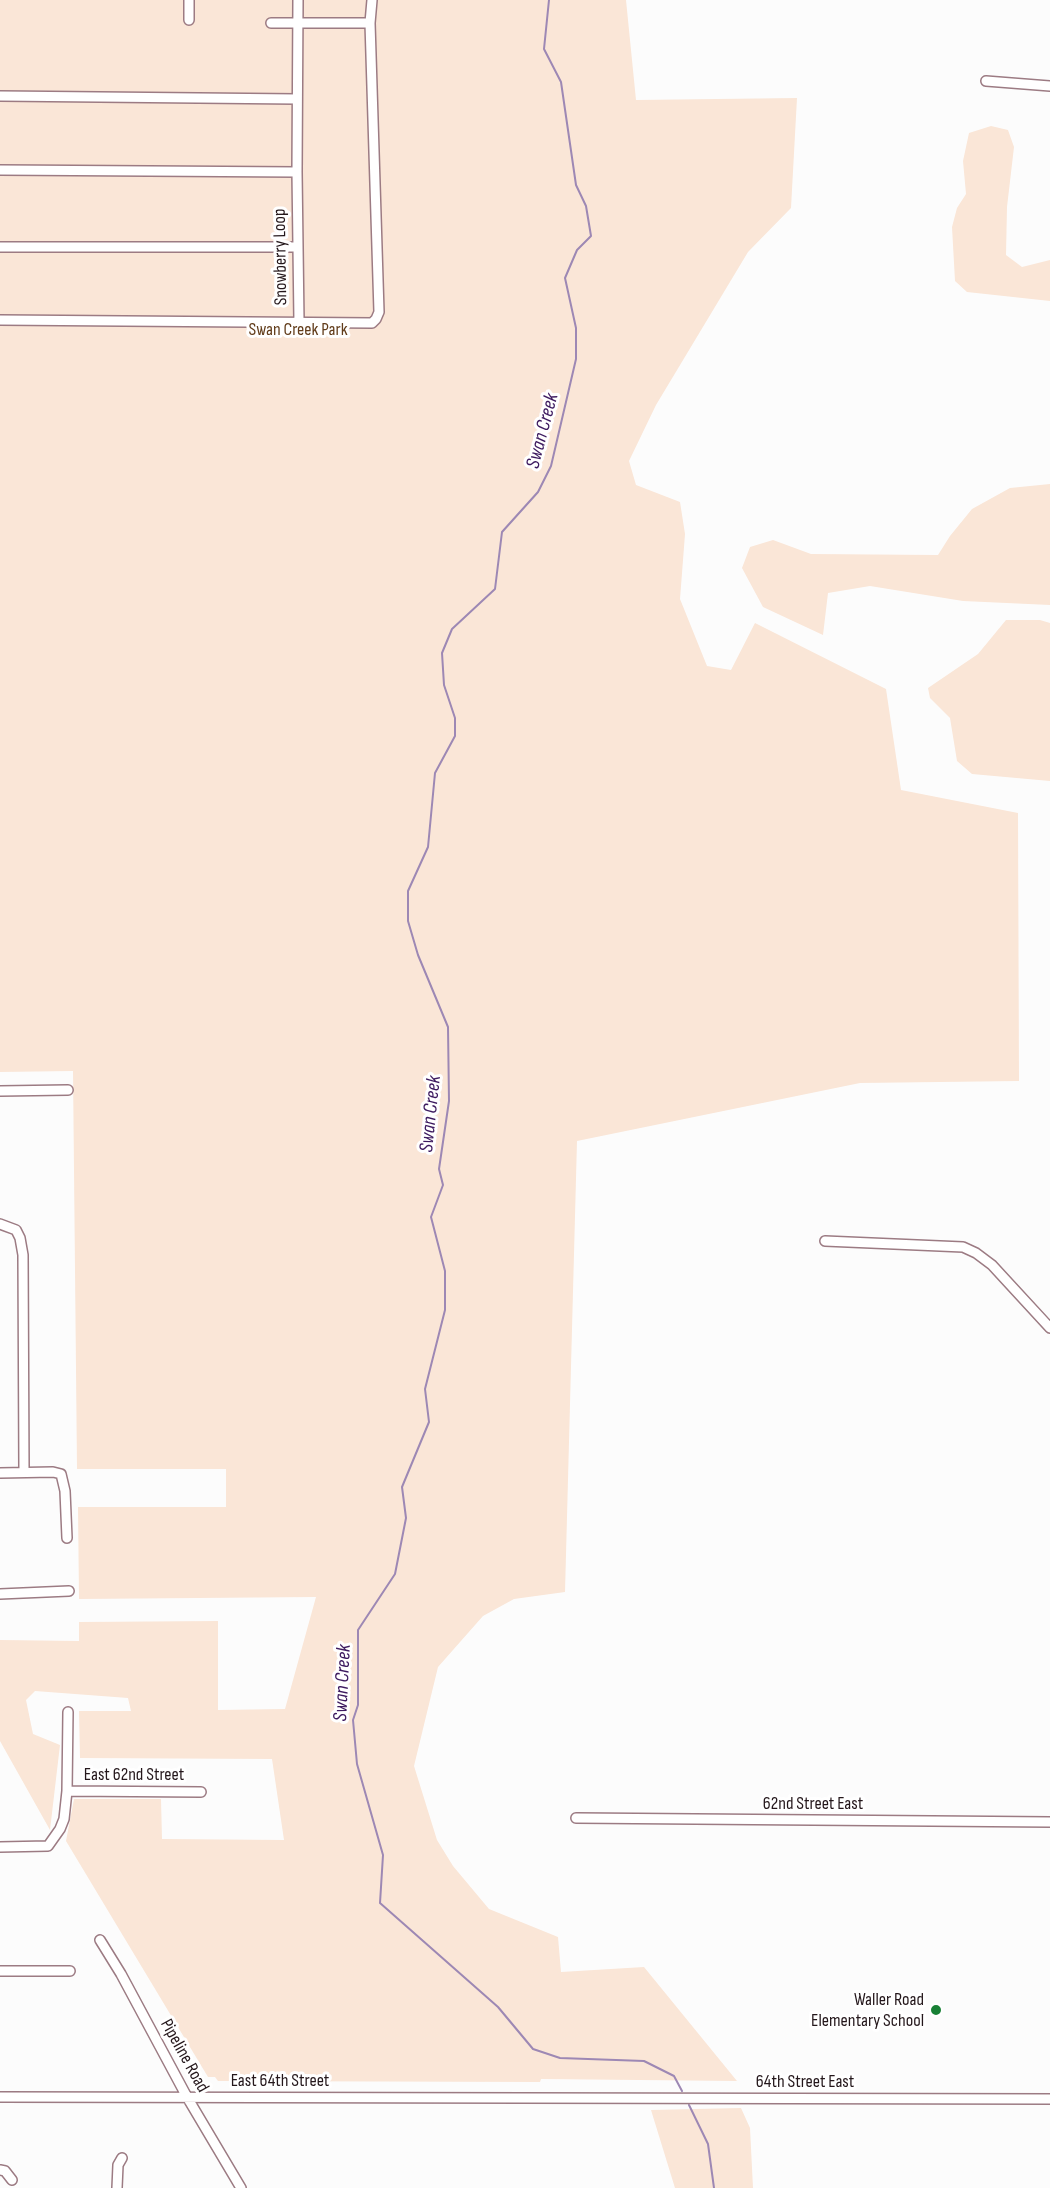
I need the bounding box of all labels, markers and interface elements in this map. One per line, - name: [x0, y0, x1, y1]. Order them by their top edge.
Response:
- street label: Snowberry Loop: [269, 208, 293, 306]
- park label: Swan Creek Park: [248, 319, 348, 341]
- water label: Swan Creek: [521, 391, 565, 471]
- water label: Swan Creek: [415, 1075, 447, 1153]
- water label: Swan Creek: [329, 1644, 357, 1722]
- street label: East 62nd Street: [84, 1764, 184, 1786]
- street label: 62nd Street East: [763, 1793, 863, 1815]
- place label: Waller Road Elementary School: [811, 1989, 924, 2032]
- marker: Waller Road Elementary School: [929, 2003, 943, 2017]
- street label: Pipeline Road: [155, 2016, 213, 2096]
- street label: East 64th Street: [231, 2070, 329, 2092]
- street label: 64th Street East: [756, 2071, 854, 2093]

